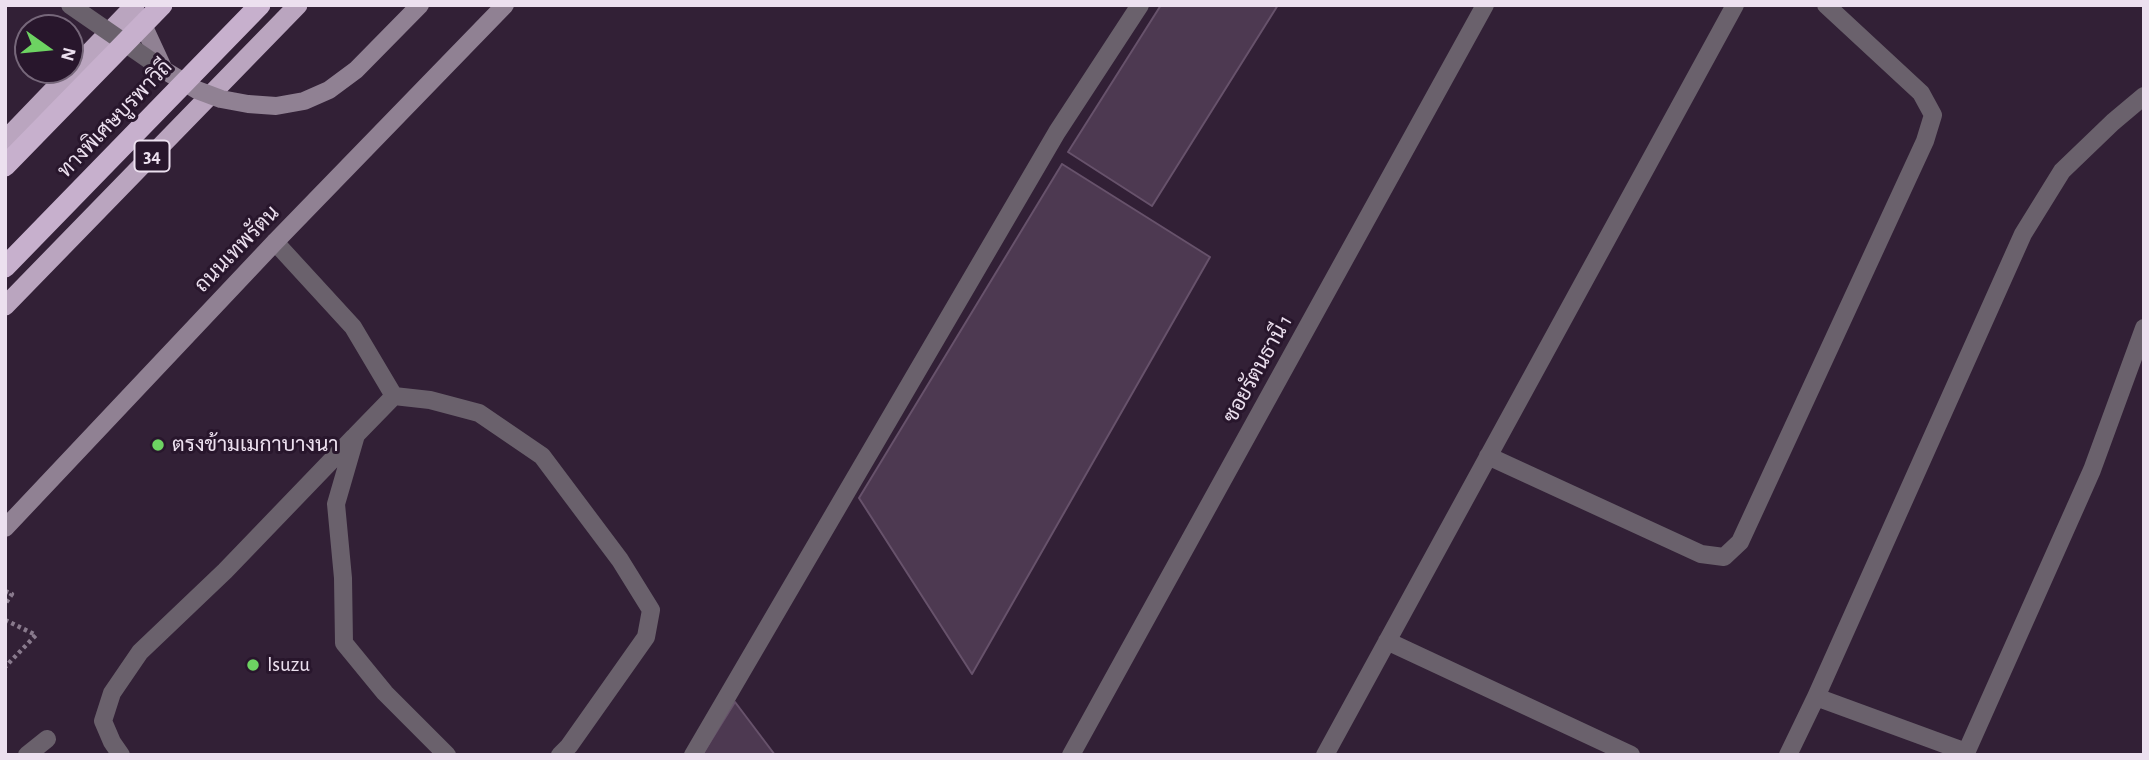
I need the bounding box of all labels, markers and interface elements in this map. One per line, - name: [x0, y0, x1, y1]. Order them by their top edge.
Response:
- north arrow: [14, 14, 84, 84]
- text: N: [57, 45, 79, 63]
- street label: ทางพิเศษบูรพาวิถี: [52, 55, 178, 183]
- road number: 34: [134, 140, 170, 172]
- street label: ถนนเทพรัตน: [189, 200, 285, 298]
- street label: ซอยรัตนธานี 1: [1218, 311, 1298, 427]
- place label: ตรงข้ามเมกาบางนา: [172, 432, 339, 458]
- marker: ตรงข้ามเมกาบางนา: [150, 437, 166, 453]
- place label: Isuzu: [267, 652, 310, 678]
- marker: Isuzu: [245, 657, 261, 673]

